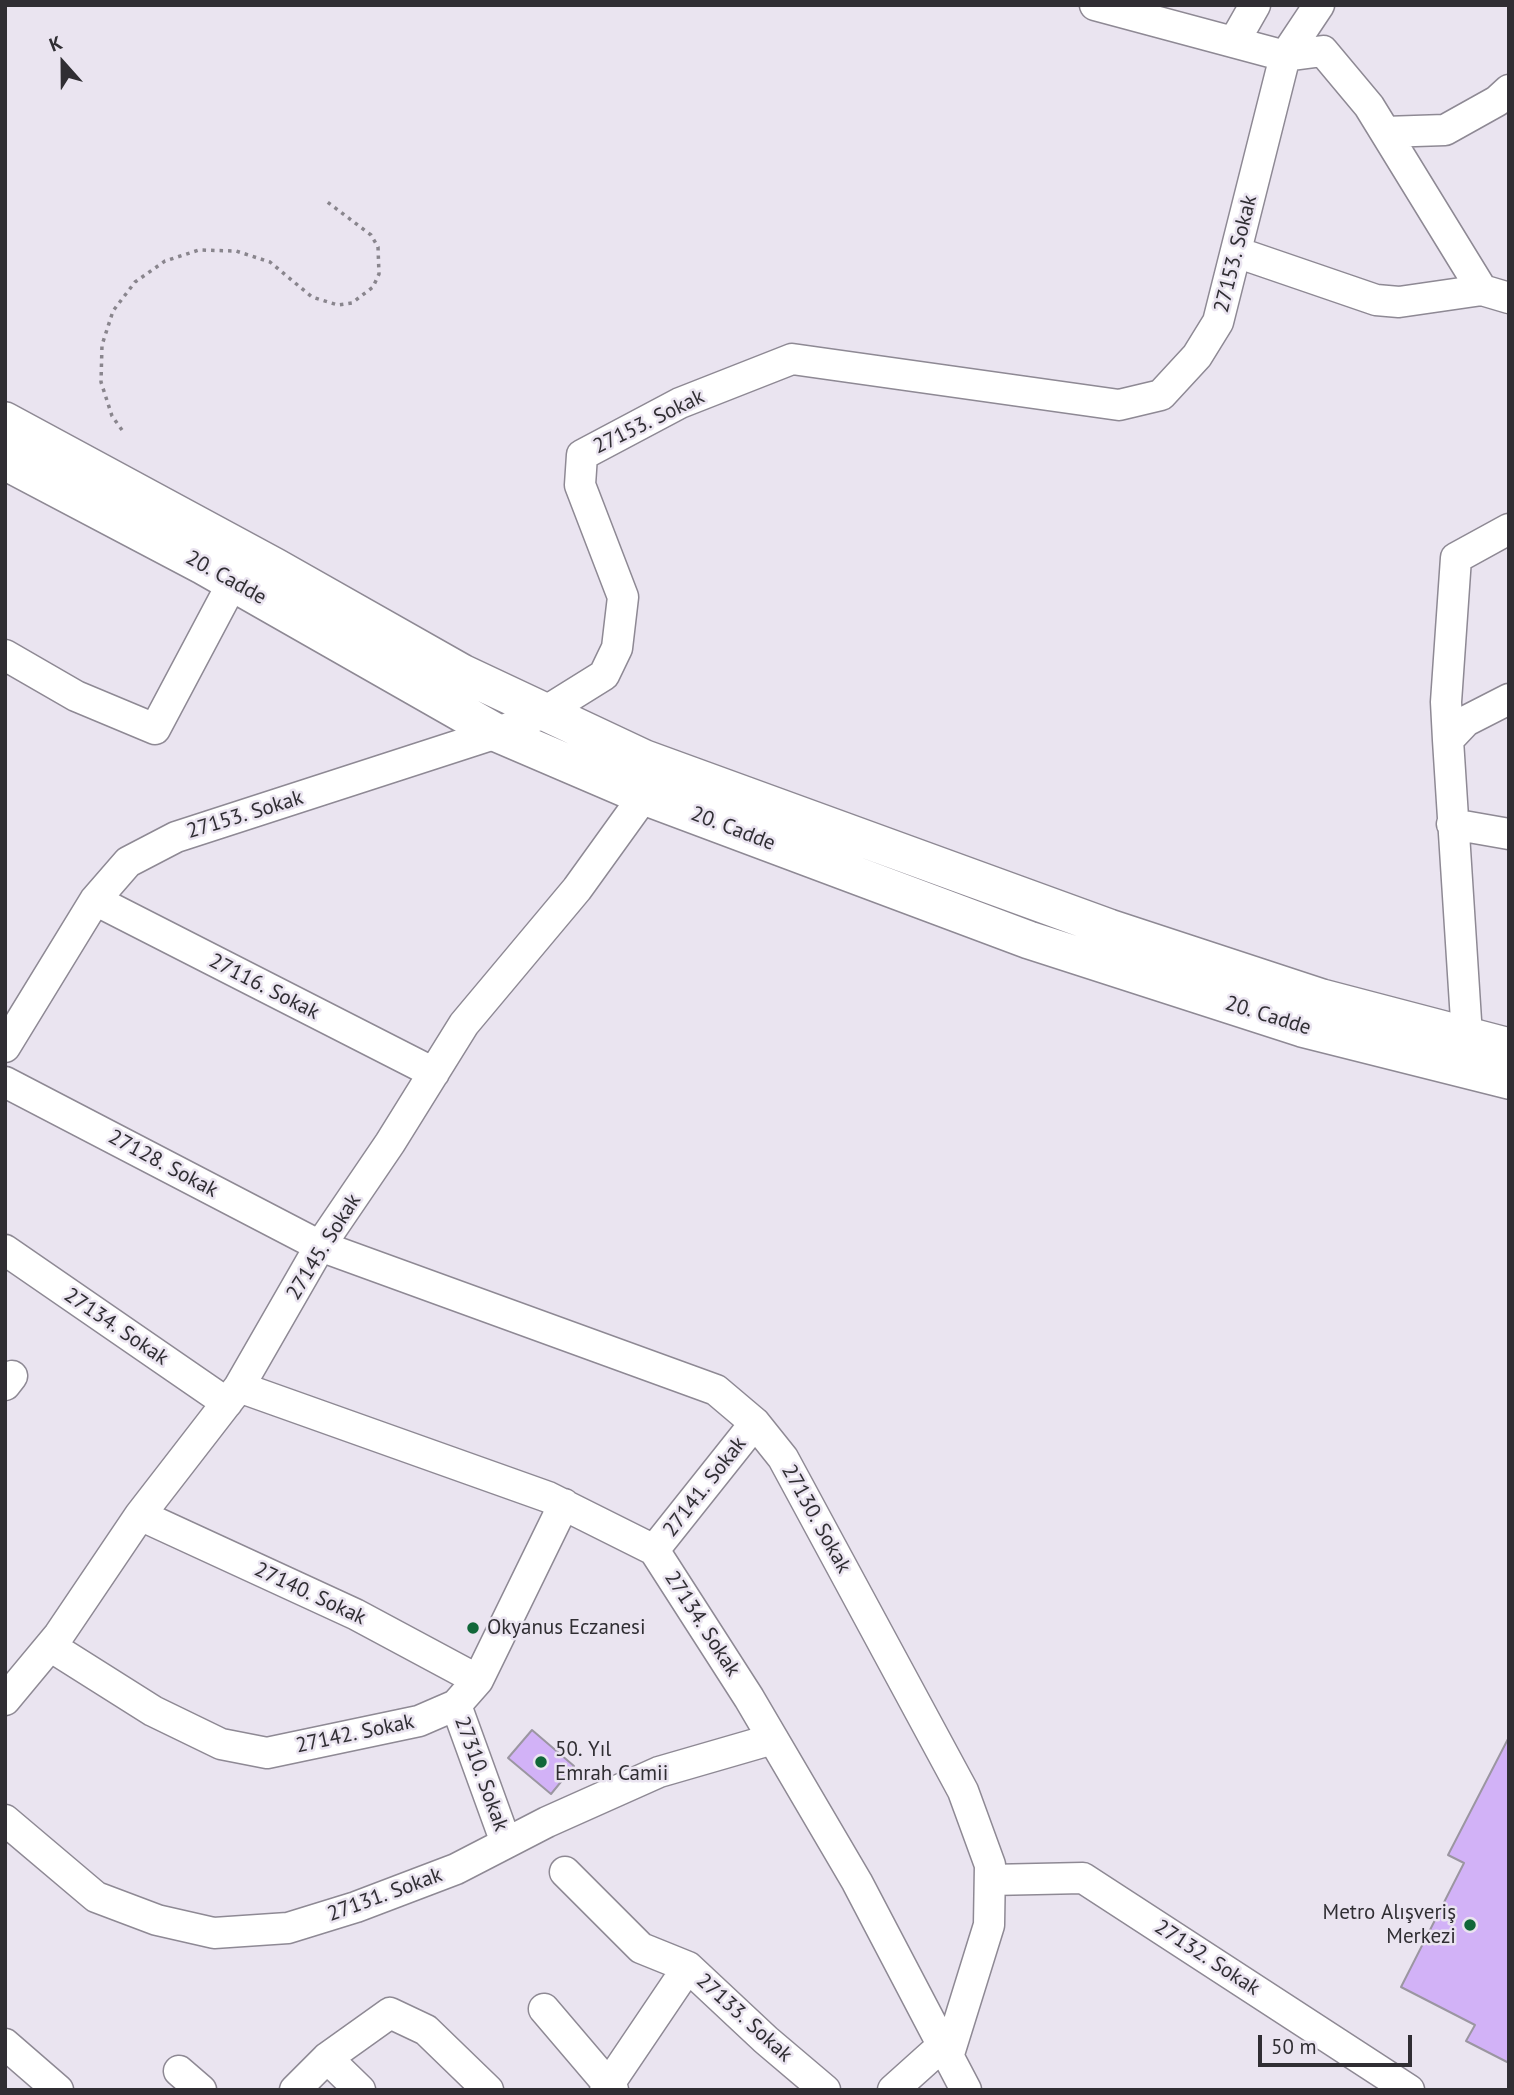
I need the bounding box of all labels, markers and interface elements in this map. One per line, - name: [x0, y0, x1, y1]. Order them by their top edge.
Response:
- north arrow: [28, 28, 98, 98]
- text: K: [46, 30, 65, 57]
- street label: 27153. Sokak: [1209, 193, 1263, 315]
- street label: 27153. Sokak: [589, 384, 709, 460]
- street label: 20. Cadde: [181, 546, 271, 610]
- street label: 27153. Sokak: [184, 785, 306, 845]
- street label: 20. Cadde: [687, 801, 779, 857]
- street label: 27116. Sokak: [205, 948, 323, 1026]
- street label: 20. Cadde: [1222, 991, 1314, 1041]
- street label: 27128. Sokak: [104, 1125, 222, 1203]
- street label: 27145. Sokak: [281, 1189, 367, 1305]
- street label: 27134. Sokak: [59, 1283, 173, 1371]
- street label: 27141. Sokak: [658, 1432, 752, 1542]
- street label: 27130. Sokak: [776, 1460, 856, 1578]
- street label: 27140. Sokak: [250, 1557, 370, 1631]
- street label: 27134. Sokak: [659, 1567, 745, 1681]
- place label: Okyanus Eczanesi: [487, 1615, 646, 1641]
- marker: Okyanus Eczanesi: [465, 1620, 481, 1636]
- street label: 27142. Sokak: [294, 1709, 416, 1759]
- street label: 27310. Sokak: [449, 1713, 513, 1835]
- place label: 50. Yıl Emrah Camii: [555, 1737, 668, 1787]
- marker: 50. Yıl Emrah Camii: [533, 1754, 549, 1770]
- street label: 27131. Sokak: [324, 1863, 446, 1927]
- place label: Metro Alışveriş Merkezi: [1323, 1900, 1456, 1950]
- street label: 27132. Sokak: [1150, 1915, 1264, 2001]
- marker: Metro Alışveriş Merkezi: [1462, 1917, 1478, 1933]
- street label: 27133. Sokak: [691, 1968, 797, 2068]
- scale bar: [1262, 2022, 1416, 2066]
- text: 50 m: [1271, 2033, 1317, 2060]

